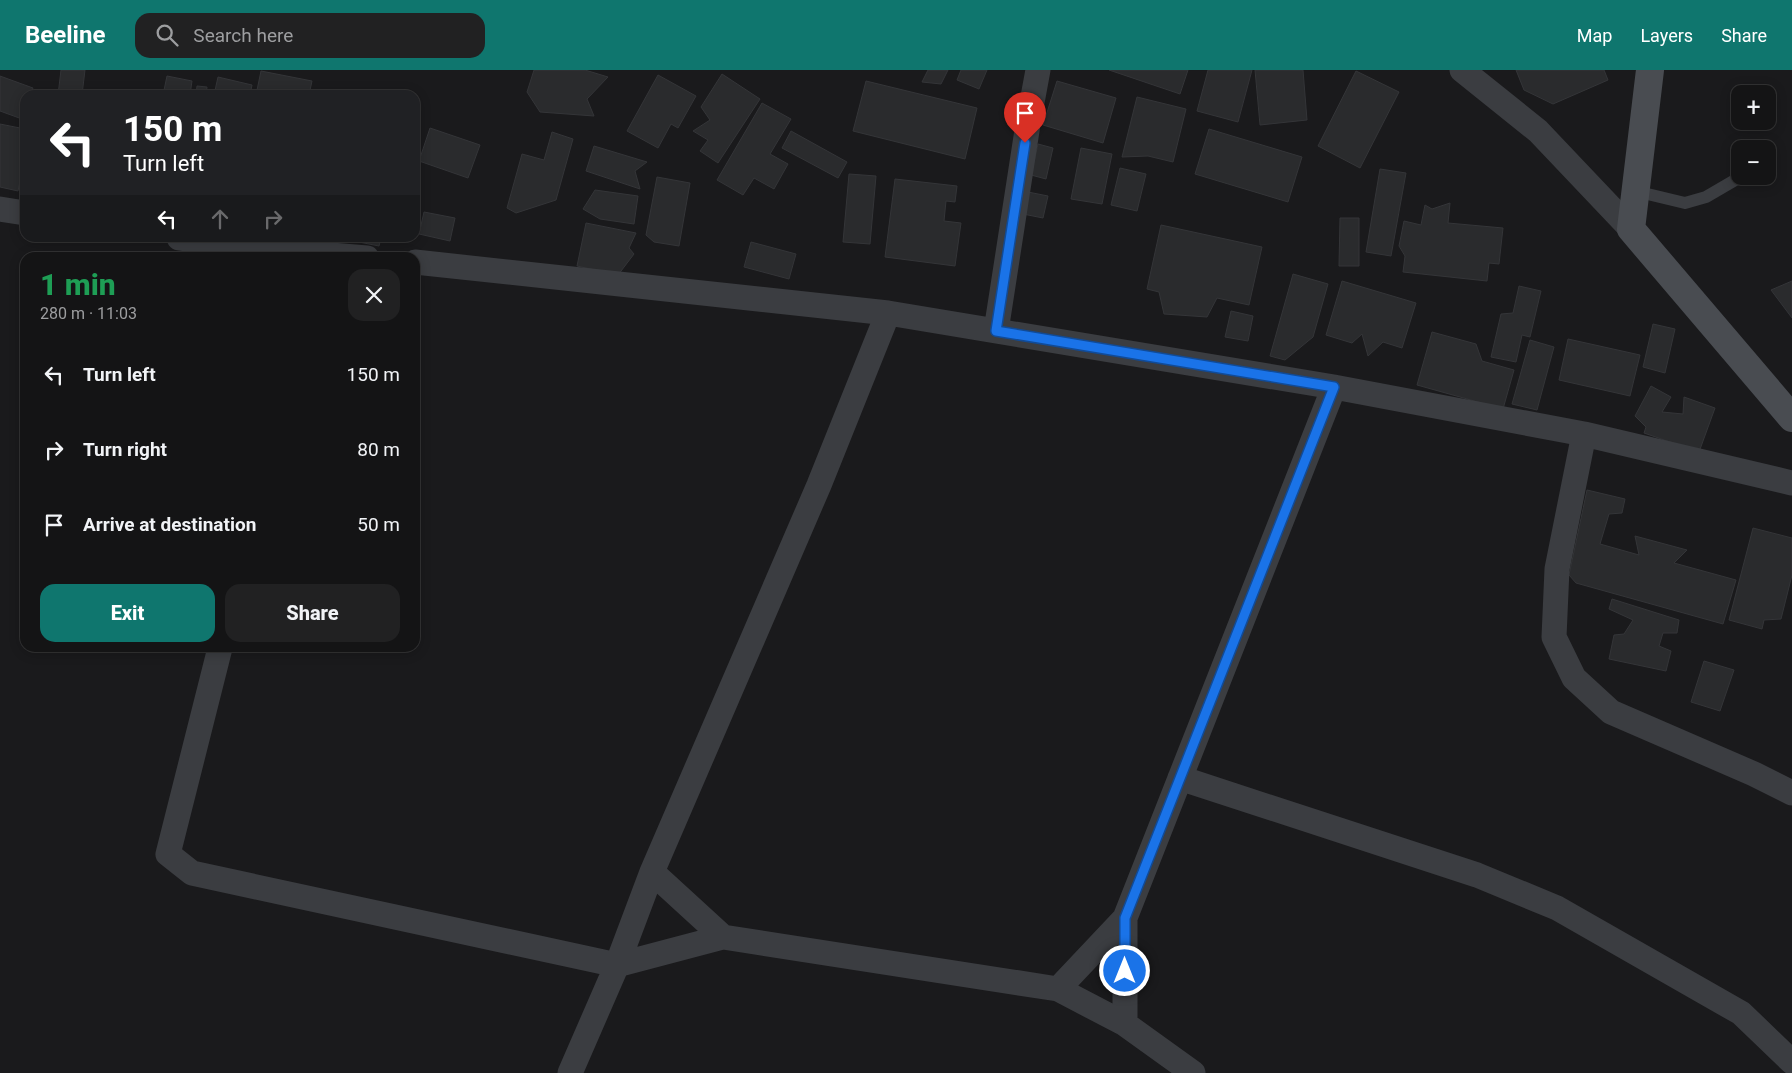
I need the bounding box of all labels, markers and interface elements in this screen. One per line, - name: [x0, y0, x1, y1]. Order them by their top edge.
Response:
- search box: [135, 13, 485, 58]
- text: Beeline: [25, 21, 105, 49]
- icon: search: [153, 21, 181, 49]
- text: Search here: [193, 24, 293, 47]
- text: Map: [1577, 25, 1612, 46]
- text: Layers: [1640, 25, 1693, 46]
- text: Share: [1721, 25, 1767, 46]
- map controls: [1731, 85, 1776, 185]
- button: +: [1731, 85, 1776, 130]
- pin: [1004, 92, 1046, 143]
- icon: arrive: [1011, 99, 1039, 127]
- text: 150 m: [123, 109, 222, 150]
- icon: left: [40, 110, 105, 175]
- button: −: [1731, 140, 1776, 185]
- text: Turn left: [123, 151, 204, 176]
- icon: left: [153, 205, 181, 233]
- icon: ahead: [206, 205, 234, 233]
- icon: right: [259, 205, 287, 233]
- text: 1 min: [40, 267, 116, 302]
- button: close: [348, 269, 400, 321]
- text: 280 m · 11:03: [40, 304, 137, 323]
- icon: left: [40, 361, 68, 389]
- text: Turn left: [83, 363, 156, 386]
- text: 150 m: [347, 363, 400, 386]
- icon: right: [40, 436, 68, 464]
- text: Turn right: [83, 438, 167, 461]
- text: 80 m: [357, 438, 400, 461]
- icon: arrive: [40, 511, 68, 539]
- text: Arrive at destination: [83, 513, 256, 536]
- text: 50 m: [357, 513, 400, 536]
- button: Exit: [40, 584, 215, 642]
- button: Share: [225, 584, 400, 642]
- position arrow: [1098, 944, 1150, 996]

